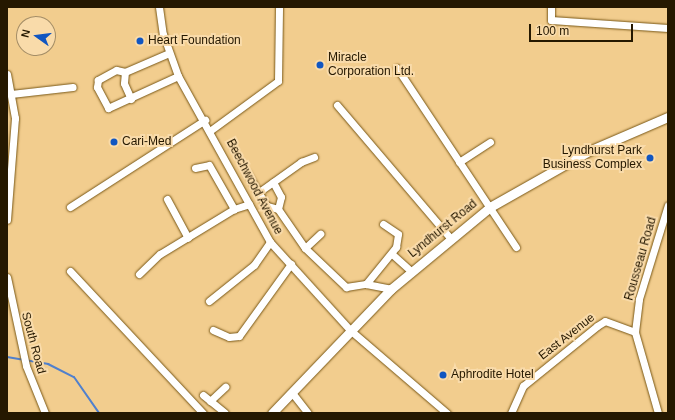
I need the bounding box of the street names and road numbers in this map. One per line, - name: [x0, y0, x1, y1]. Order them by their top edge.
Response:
- street label: Beechwood Avenue: [223, 137, 285, 237]
- street label: Lyndhurst Road: [406, 197, 480, 261]
- street label: Rousseau Road: [622, 216, 660, 302]
- street label: East Avenue: [536, 310, 598, 364]
- street label: South Road: [18, 311, 48, 375]

